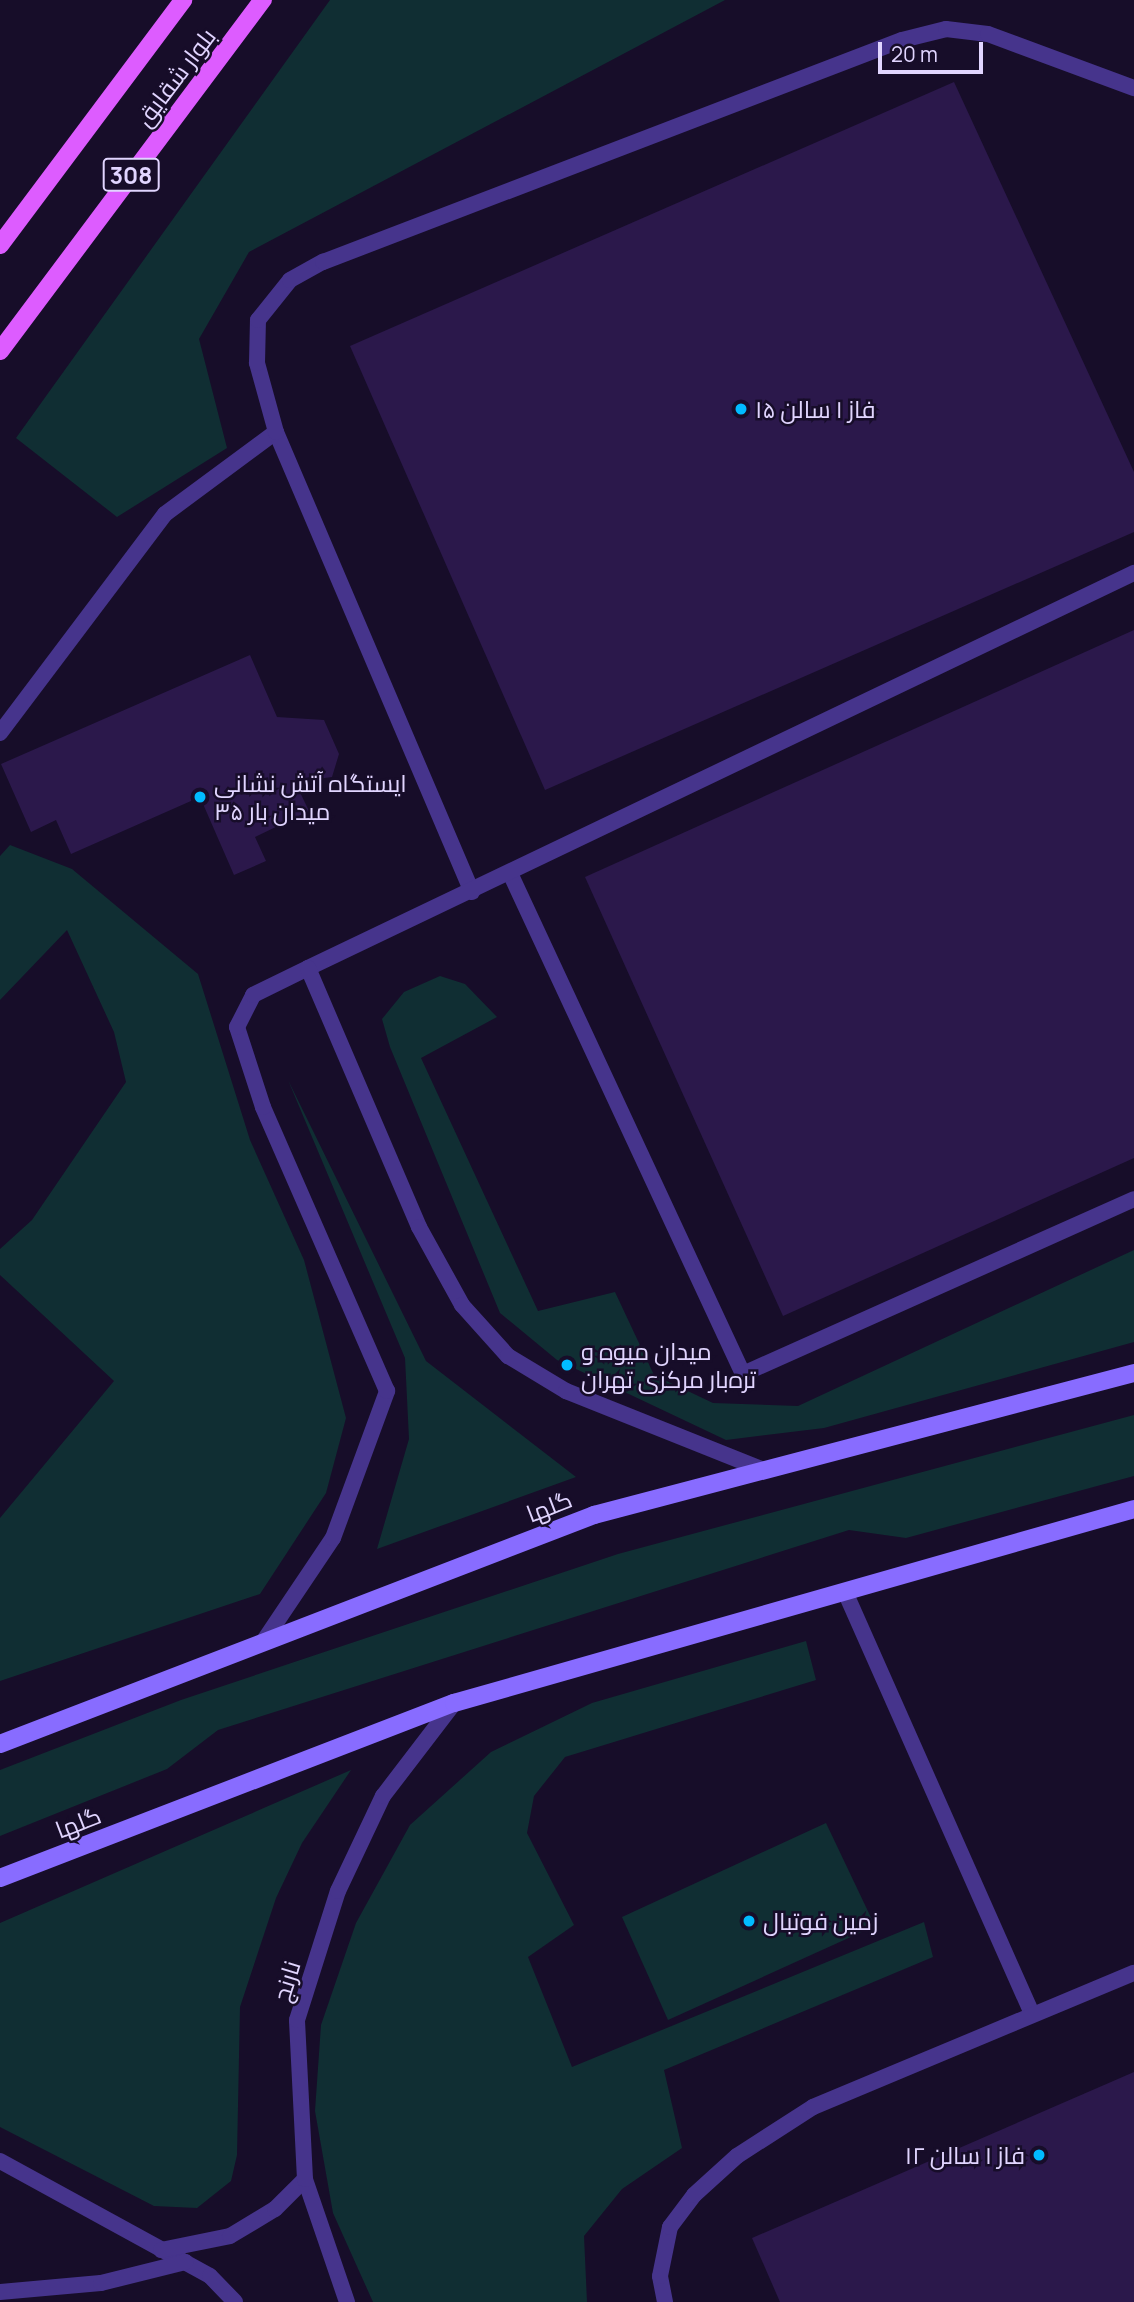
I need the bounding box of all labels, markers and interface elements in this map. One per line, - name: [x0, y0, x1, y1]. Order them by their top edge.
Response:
- street label: بلوار شقایق: [129, 22, 221, 132]
- scale bar: [882, 28, 987, 72]
- text: 20 m: [891, 40, 938, 68]
- road number: 308: [101, 156, 161, 194]
- place label: فاز ۱ سالن ۱۵: [755, 395, 876, 423]
- marker: فاز ۱ سالن ۱۵: [733, 401, 749, 417]
- place label: ایستگاه آتش نشانی ۳۵ میدان بار: [214, 769, 407, 825]
- marker: ایستگاه آتش نشانی ۳۵ میدان بار: [192, 789, 208, 805]
- place label: میدان میوه و تره‌بار مرکزی تهران: [581, 1337, 756, 1393]
- marker: میدان میوه و تره‌بار مرکزی تهران: [559, 1357, 575, 1373]
- street label: گلها: [522, 1484, 576, 1528]
- street label: گلها: [51, 1800, 105, 1844]
- place label: زمین فوتبال: [763, 1907, 878, 1935]
- marker: زمین فوتبال: [741, 1913, 757, 1929]
- street label: نارنج: [266, 1957, 306, 2005]
- place label: فاز ۱ سالن ۱۲: [905, 2141, 1025, 2169]
- marker: فاز ۱ سالن ۱۲: [1031, 2147, 1047, 2163]

